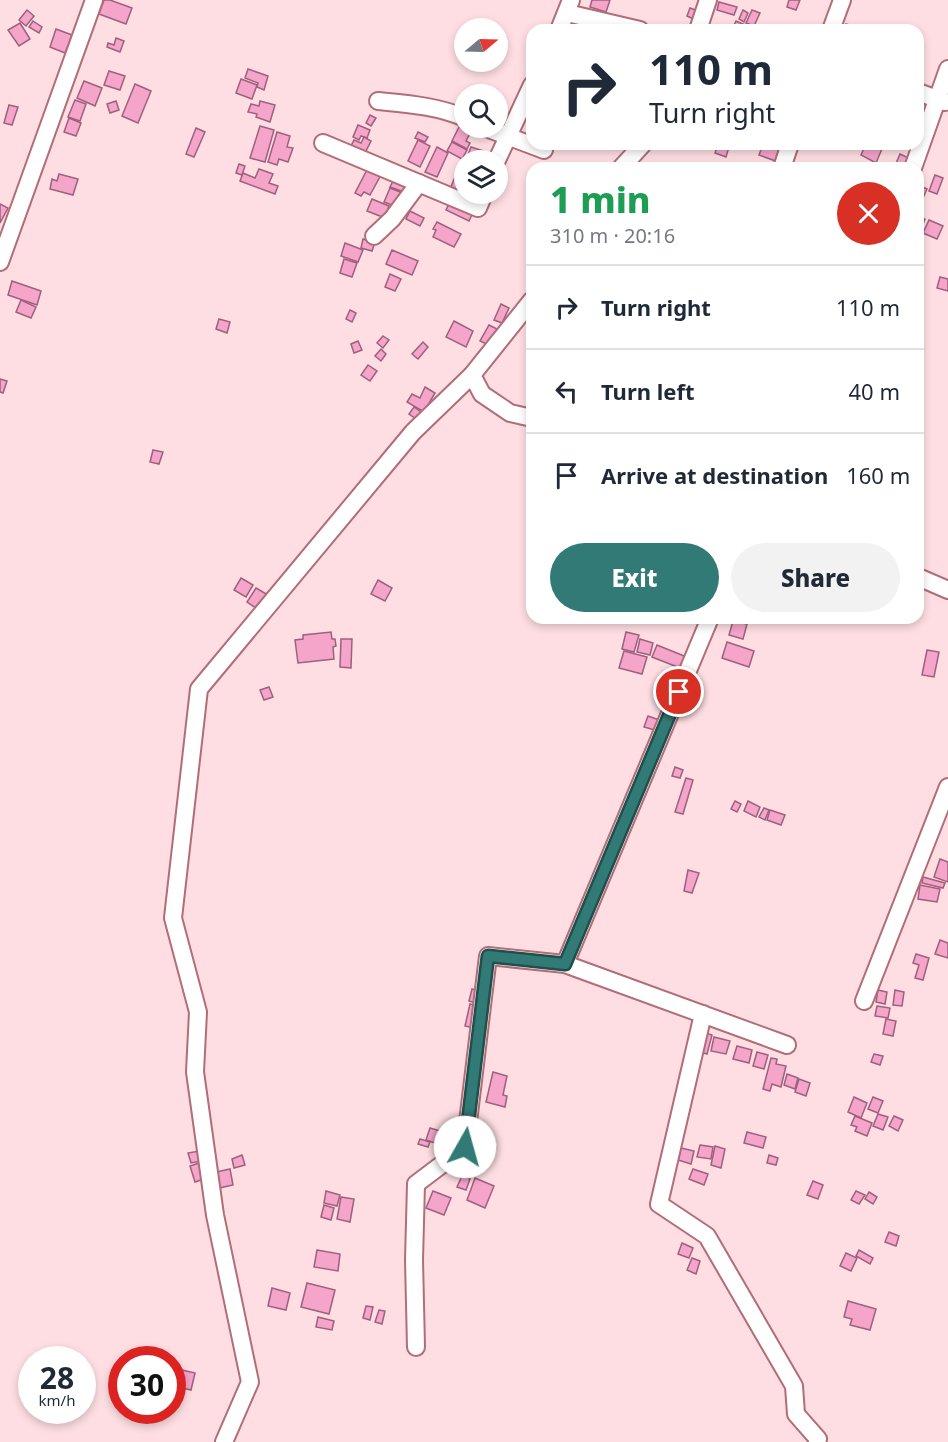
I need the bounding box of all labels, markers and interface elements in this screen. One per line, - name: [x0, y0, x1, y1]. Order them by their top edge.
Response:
- north arrow: [454, 18, 508, 72]
- map controls: [454, 18, 508, 204]
- text: 110 m: [649, 40, 773, 97]
- icon: right: [550, 48, 628, 126]
- button: search: [454, 84, 508, 138]
- text: Turn right: [649, 94, 775, 131]
- button: layers: [454, 150, 508, 204]
- text: 1 min: [550, 175, 651, 224]
- button: close: [837, 182, 900, 245]
- text: 310 m · 20:16: [550, 222, 675, 249]
- icon: right: [550, 291, 583, 324]
- text: Turn right: [601, 292, 711, 322]
- text: 110 m: [836, 292, 900, 322]
- icon: left: [550, 375, 583, 408]
- text: Turn left: [601, 376, 695, 406]
- text: 40 m: [849, 376, 900, 406]
- icon: arrive: [550, 459, 583, 492]
- text: Arrive at destination: [601, 460, 828, 490]
- text: 160 m: [846, 460, 910, 490]
- button: Exit: [550, 543, 719, 612]
- button: Share: [731, 543, 900, 612]
- pin: [653, 666, 704, 717]
- icon: arrive: [662, 675, 695, 708]
- position arrow: [433, 1115, 497, 1179]
- speed limit sign: 30: [108, 1346, 186, 1424]
- text: 28: [40, 1357, 74, 1398]
- text: km/h: [39, 1390, 75, 1410]

